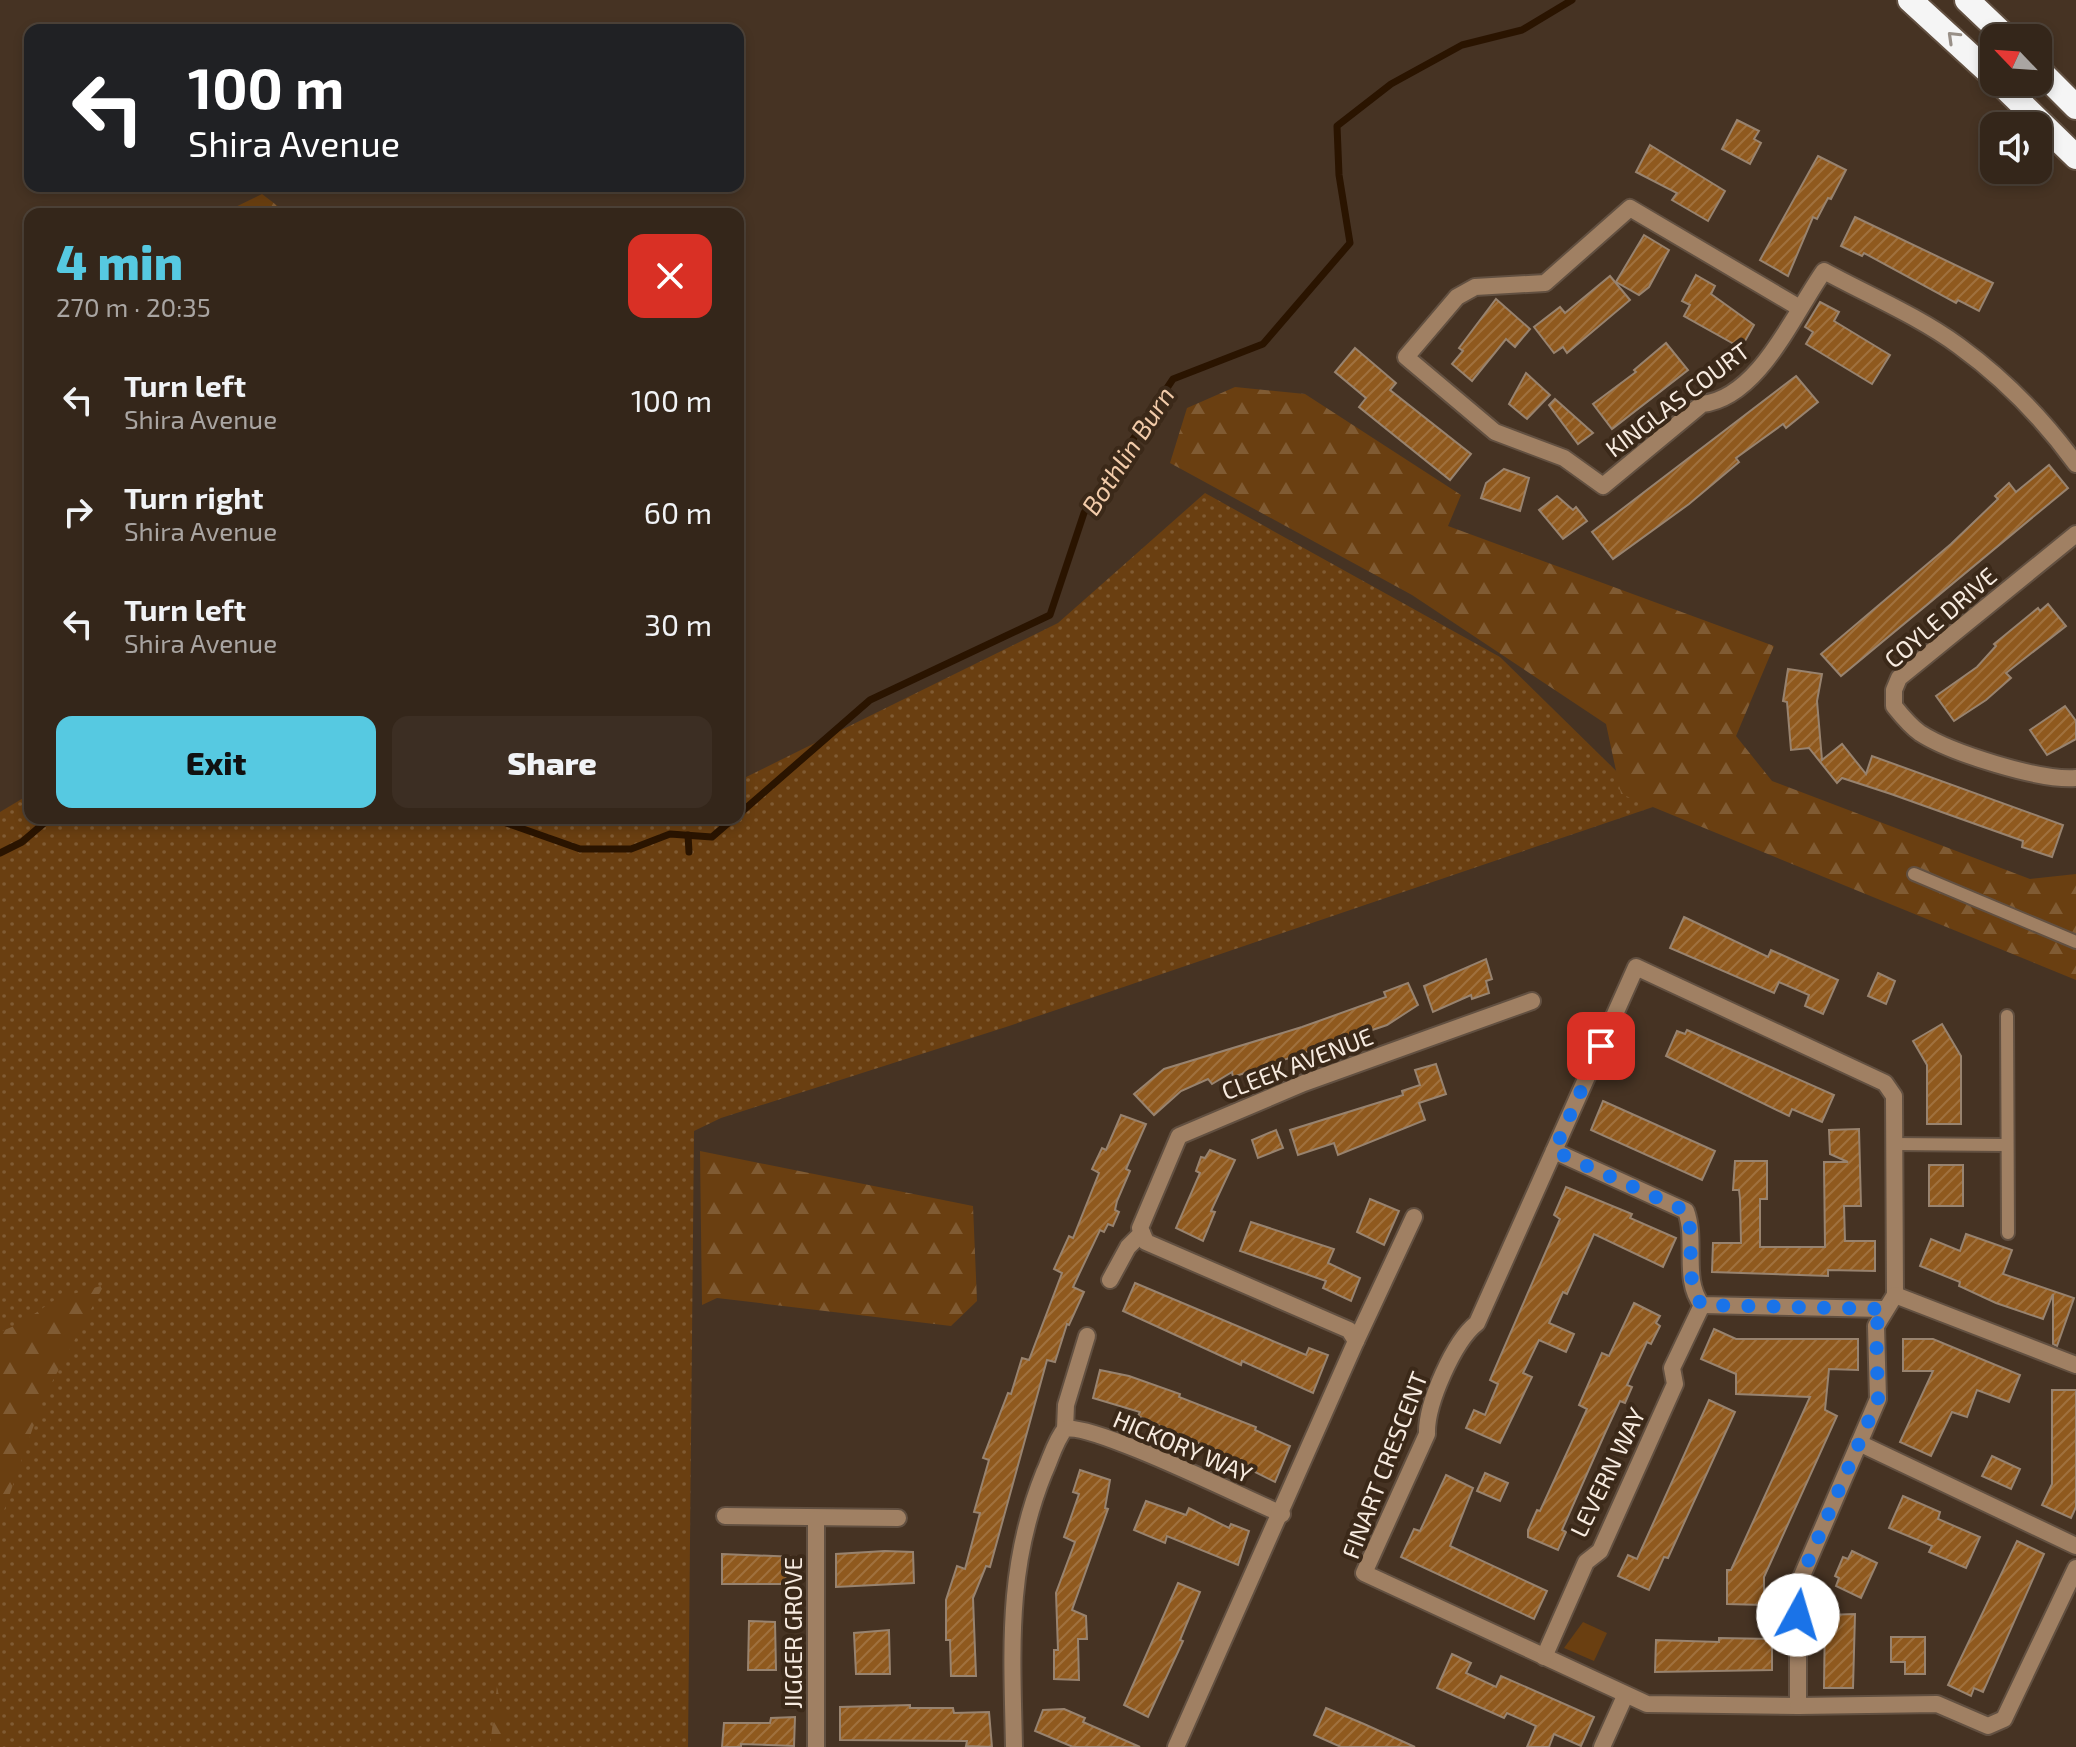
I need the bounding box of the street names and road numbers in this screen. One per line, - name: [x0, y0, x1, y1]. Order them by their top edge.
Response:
- street label: KINGLAS COURT: [1599, 335, 1755, 462]
- street label: COYLE DRIVE: [1878, 560, 2002, 674]
- street label: CLEEK AVENUE: [1217, 1021, 1377, 1105]
- street label: FINART CRESCENT: [1335, 1367, 1433, 1563]
- street label: LEVERN WAY: [1563, 1402, 1651, 1541]
- street label: HICKORY WAY: [1109, 1404, 1257, 1488]
- street label: JIGGER GROVE: [778, 1557, 807, 1709]

